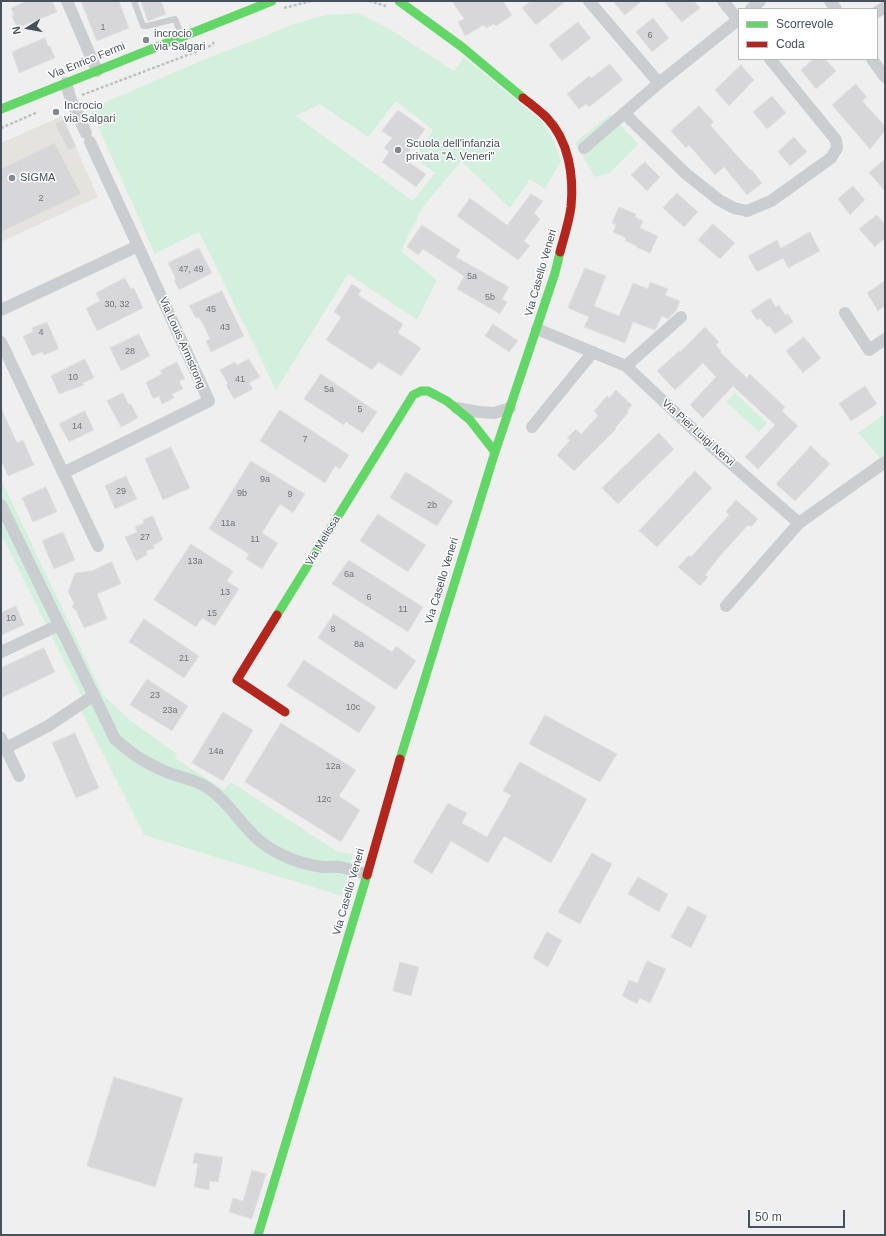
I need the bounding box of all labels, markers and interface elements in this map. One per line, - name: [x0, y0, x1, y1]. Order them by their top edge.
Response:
- north arrow: [8, 8, 48, 48]
- legend: [738, 8, 878, 60]
- text: Scorrevole: [776, 17, 833, 31]
- house number: 1: [100, 23, 106, 33]
- text: N: [10, 25, 23, 35]
- place label: incrocio via Salgari: [154, 27, 205, 53]
- house number: 6: [647, 31, 653, 41]
- marker: incrocio via Salgari: [141, 35, 151, 45]
- text: Coda: [776, 37, 805, 51]
- street label: Via Enrico Fermi: [47, 40, 127, 82]
- place label: Incrocio via Salgari: [64, 99, 115, 125]
- marker: Incrocio via Salgari: [51, 107, 61, 117]
- place label: Scuola dell'infanzia privata "A. Veneri": [406, 137, 500, 163]
- marker: Scuola dell'infanzia privata "A. Veneri": [393, 145, 403, 155]
- place label: SIGMA: [20, 171, 55, 185]
- marker: SIGMA: [7, 173, 17, 183]
- house number: 2: [38, 194, 44, 204]
- street label: Via Casello Veneri: [522, 228, 560, 318]
- house number: 47, 49: [178, 265, 204, 275]
- house number: 5a: [467, 272, 477, 282]
- house number: 5b: [485, 293, 495, 303]
- street label: Via Louis Armstrong: [156, 295, 208, 391]
- house number: 30, 32: [104, 300, 130, 310]
- house number: 45: [206, 305, 216, 315]
- house number: 43: [220, 323, 230, 333]
- house number: 4: [38, 328, 44, 338]
- house number: 28: [125, 347, 135, 357]
- house number: 10: [68, 373, 78, 383]
- house number: 41: [235, 375, 245, 385]
- house number: 5a: [324, 385, 334, 395]
- street label: Via Pier Luigi Nervi: [659, 397, 737, 469]
- house number: 5: [357, 405, 363, 415]
- house number: 14: [72, 422, 82, 432]
- house number: 7: [302, 435, 308, 445]
- house number: 9a: [260, 475, 270, 485]
- house number: 29: [116, 487, 126, 497]
- house number: 9b: [237, 489, 247, 499]
- house number: 9: [287, 490, 293, 500]
- house number: 2b: [427, 501, 437, 511]
- street label: Via Melissa: [303, 514, 343, 568]
- house number: 11a: [221, 519, 235, 529]
- house number: 27: [140, 533, 150, 543]
- house number: 11: [250, 535, 260, 545]
- street label: Via Casello Veneri: [423, 536, 461, 626]
- house number: 13a: [187, 557, 203, 567]
- house number: 6a: [344, 570, 354, 580]
- house number: 13: [220, 588, 230, 598]
- house number: 6: [366, 593, 372, 603]
- house number: 11: [398, 605, 408, 615]
- house number: 15: [207, 609, 217, 619]
- house number: 10: [6, 614, 16, 624]
- house number: 8: [330, 625, 336, 635]
- house number: 8a: [354, 640, 364, 650]
- house number: 21: [179, 654, 189, 664]
- house number: 23: [150, 691, 160, 701]
- house number: 10c: [346, 703, 360, 713]
- house number: 23a: [162, 706, 178, 716]
- house number: 14a: [208, 747, 224, 757]
- house number: 12a: [325, 762, 341, 772]
- house number: 12c: [317, 795, 331, 805]
- street label: Via Casello Veneri: [330, 847, 368, 937]
- scale bar: [750, 1202, 847, 1228]
- text: 50 m: [755, 1210, 782, 1224]

